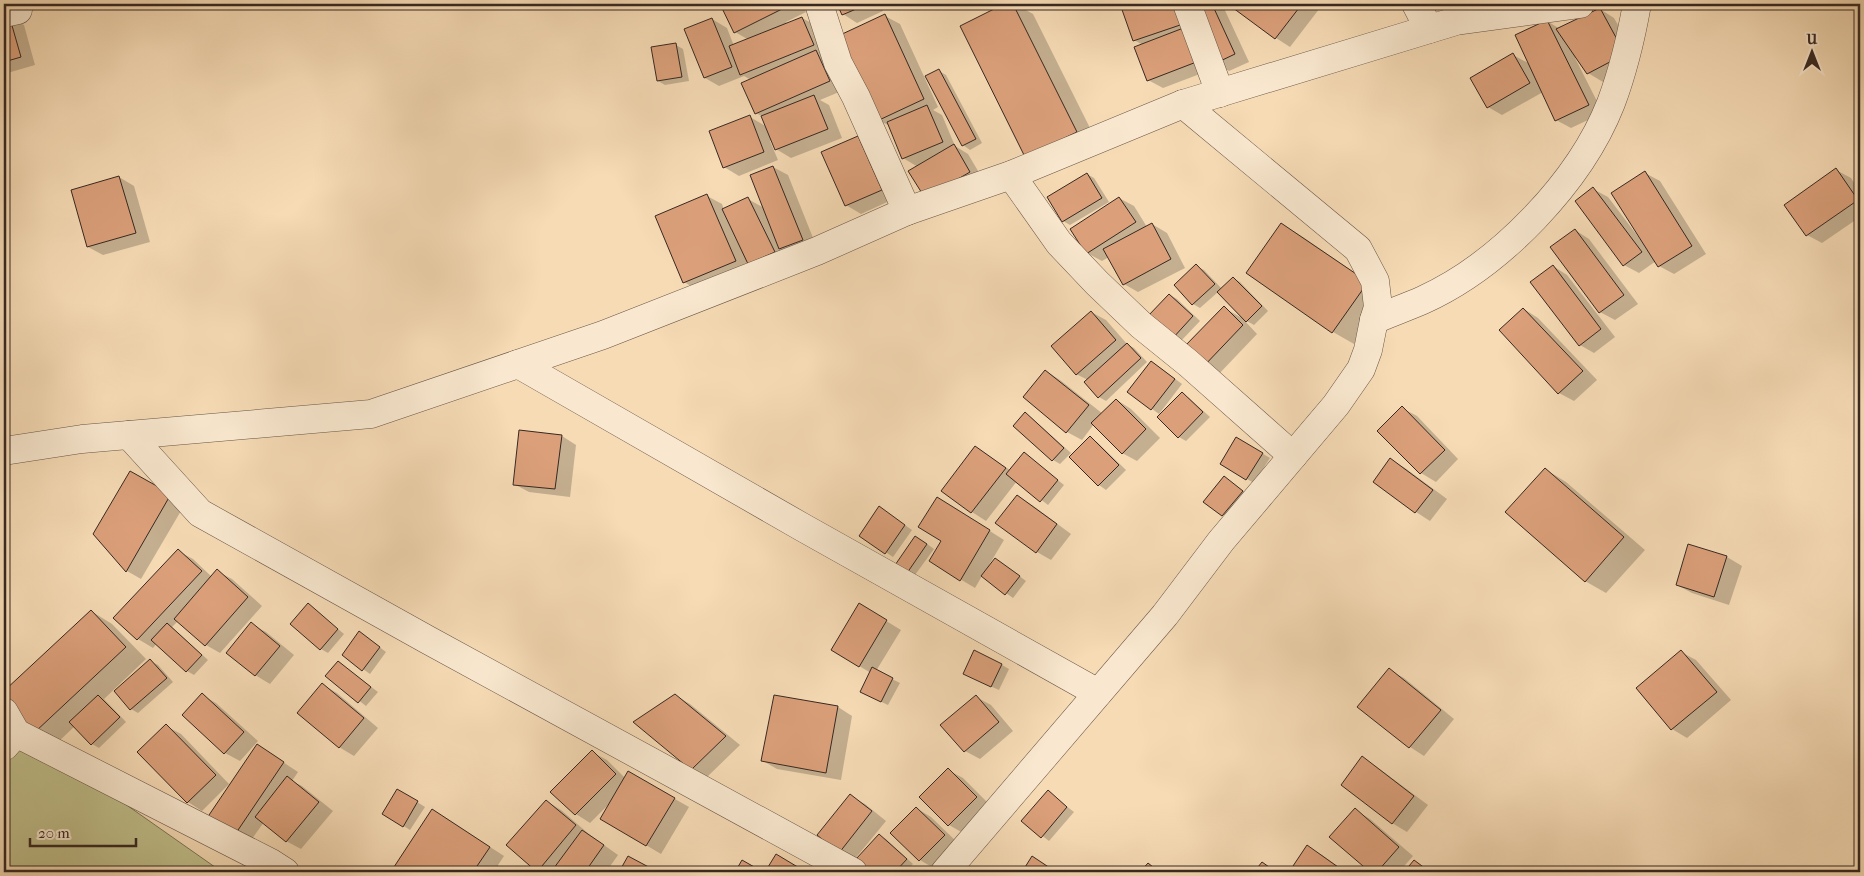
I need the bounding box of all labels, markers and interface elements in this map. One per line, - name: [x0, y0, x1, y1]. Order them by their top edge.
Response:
- north arrow: [1786, 28, 1836, 78]
- text: U: [1806, 31, 1818, 48]
- scale bar: [30, 816, 136, 848]
- text: 20 m: [38, 824, 70, 842]

